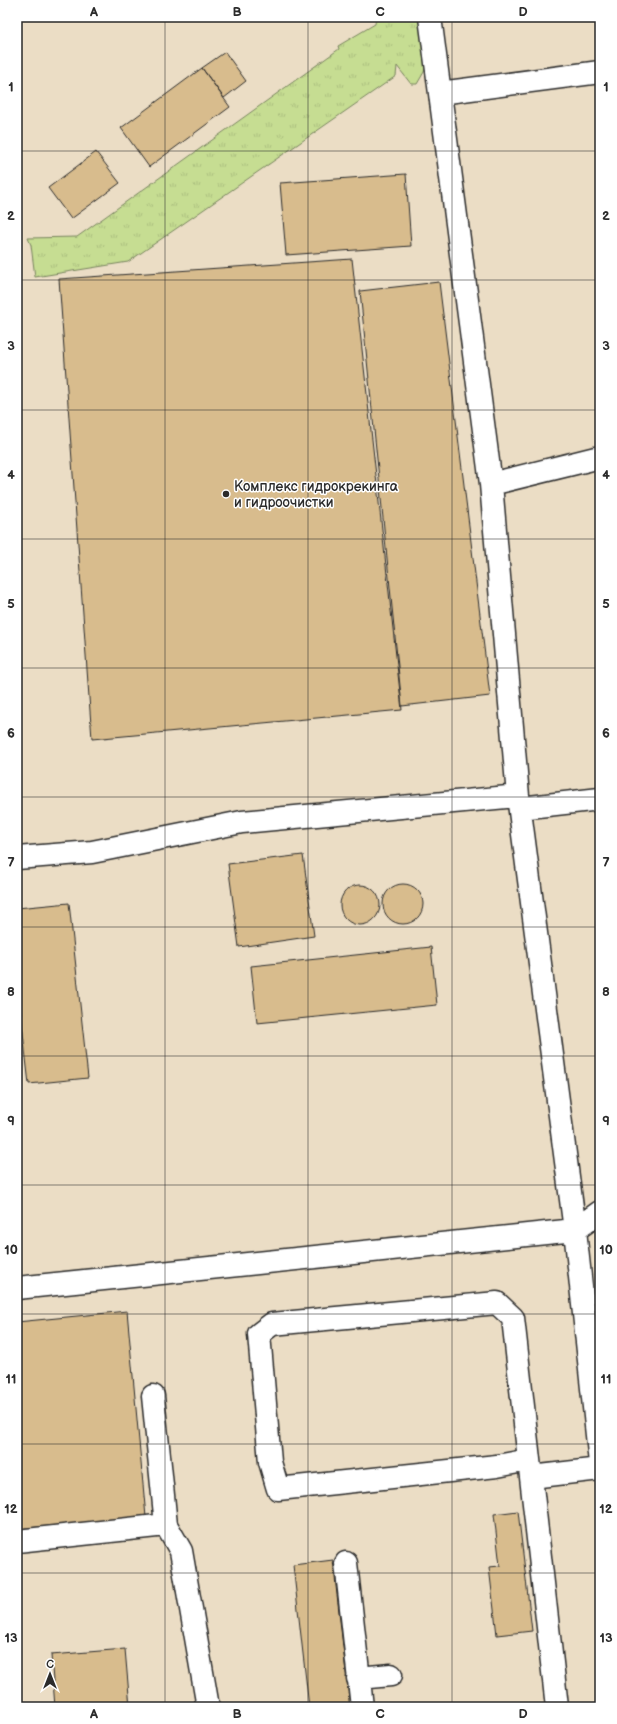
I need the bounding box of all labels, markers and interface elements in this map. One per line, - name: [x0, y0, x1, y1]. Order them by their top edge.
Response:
- text: A: [89, 4, 98, 20]
- text: B: [232, 4, 242, 20]
- text: C: [375, 4, 385, 20]
- text: D: [518, 4, 528, 20]
- text: 1: [8, 79, 14, 95]
- text: 1: [603, 79, 609, 95]
- text: 2: [7, 208, 15, 224]
- text: 2: [602, 208, 610, 224]
- text: 3: [7, 338, 15, 354]
- text: 3: [602, 338, 610, 354]
- text: 4: [7, 467, 15, 483]
- text: 4: [602, 467, 610, 483]
- place label: Комплекс гидрокрекинга и гидроочистки: [234, 478, 399, 511]
- marker: Комплекс гидрокрекинга и гидроочистки: [221, 489, 231, 499]
- text: 5: [7, 596, 15, 612]
- text: 5: [602, 596, 610, 612]
- text: 6: [7, 725, 15, 741]
- text: 6: [602, 725, 610, 741]
- text: 7: [7, 855, 15, 871]
- text: 7: [602, 855, 610, 871]
- text: 8: [7, 984, 15, 1000]
- text: 8: [602, 984, 610, 1000]
- text: 9: [7, 1113, 15, 1129]
- text: 9: [602, 1113, 610, 1129]
- text: 10: [4, 1242, 18, 1258]
- text: 10: [599, 1242, 613, 1258]
- text: 11: [6, 1371, 16, 1387]
- text: 11: [601, 1371, 611, 1387]
- text: 12: [4, 1501, 18, 1517]
- text: 12: [599, 1501, 613, 1517]
- text: 13: [4, 1630, 18, 1646]
- text: 13: [599, 1630, 613, 1646]
- north arrow: [30, 1654, 70, 1694]
- text: С: [46, 1658, 54, 1671]
- text: A: [89, 1706, 98, 1722]
- text: B: [232, 1706, 242, 1722]
- text: C: [375, 1706, 385, 1722]
- text: D: [518, 1706, 528, 1722]

